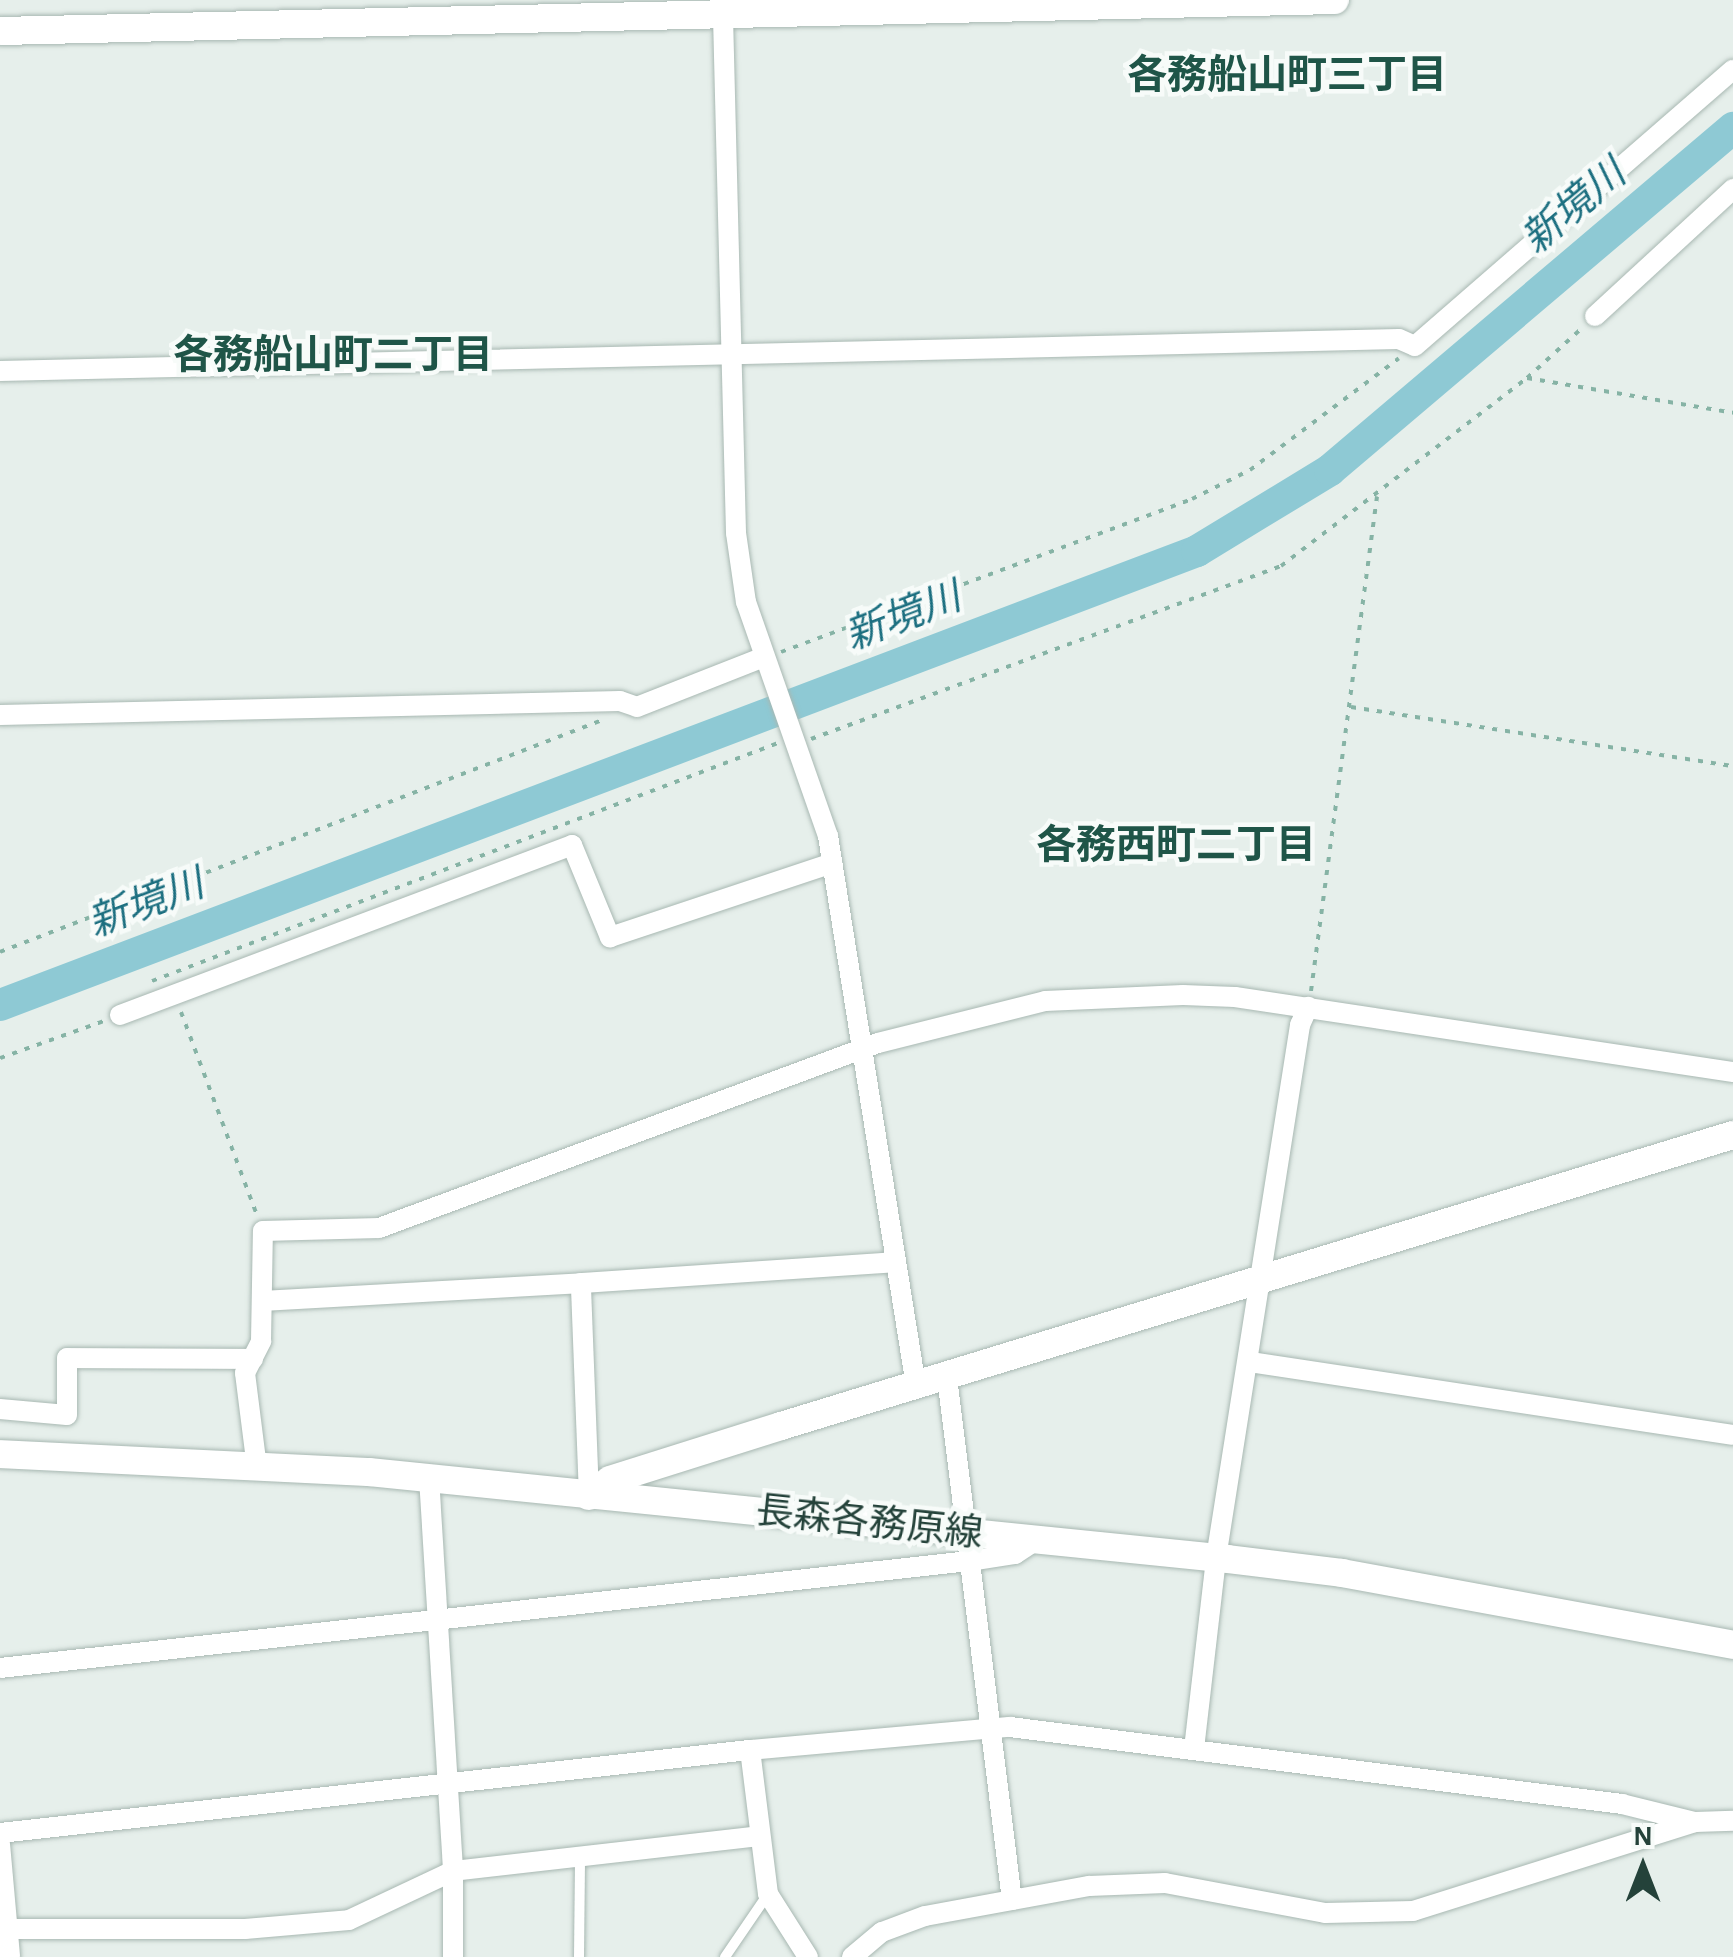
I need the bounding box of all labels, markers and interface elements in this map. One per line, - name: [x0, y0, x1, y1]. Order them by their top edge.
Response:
- district label: 各務船山町三丁目: [1127, 52, 1447, 100]
- water label: 新境川: [1513, 150, 1635, 264]
- district label: 各務船山町二丁目: [173, 332, 493, 380]
- water label: 新境川: [838, 573, 968, 661]
- district label: 各務西町二丁目: [1036, 822, 1316, 870]
- water label: 新境川: [81, 860, 211, 948]
- street label: 長森各務原線: [753, 1489, 985, 1559]
- north arrow: [1593, 1817, 1693, 1917]
- text: N: [1633, 1823, 1653, 1851]

